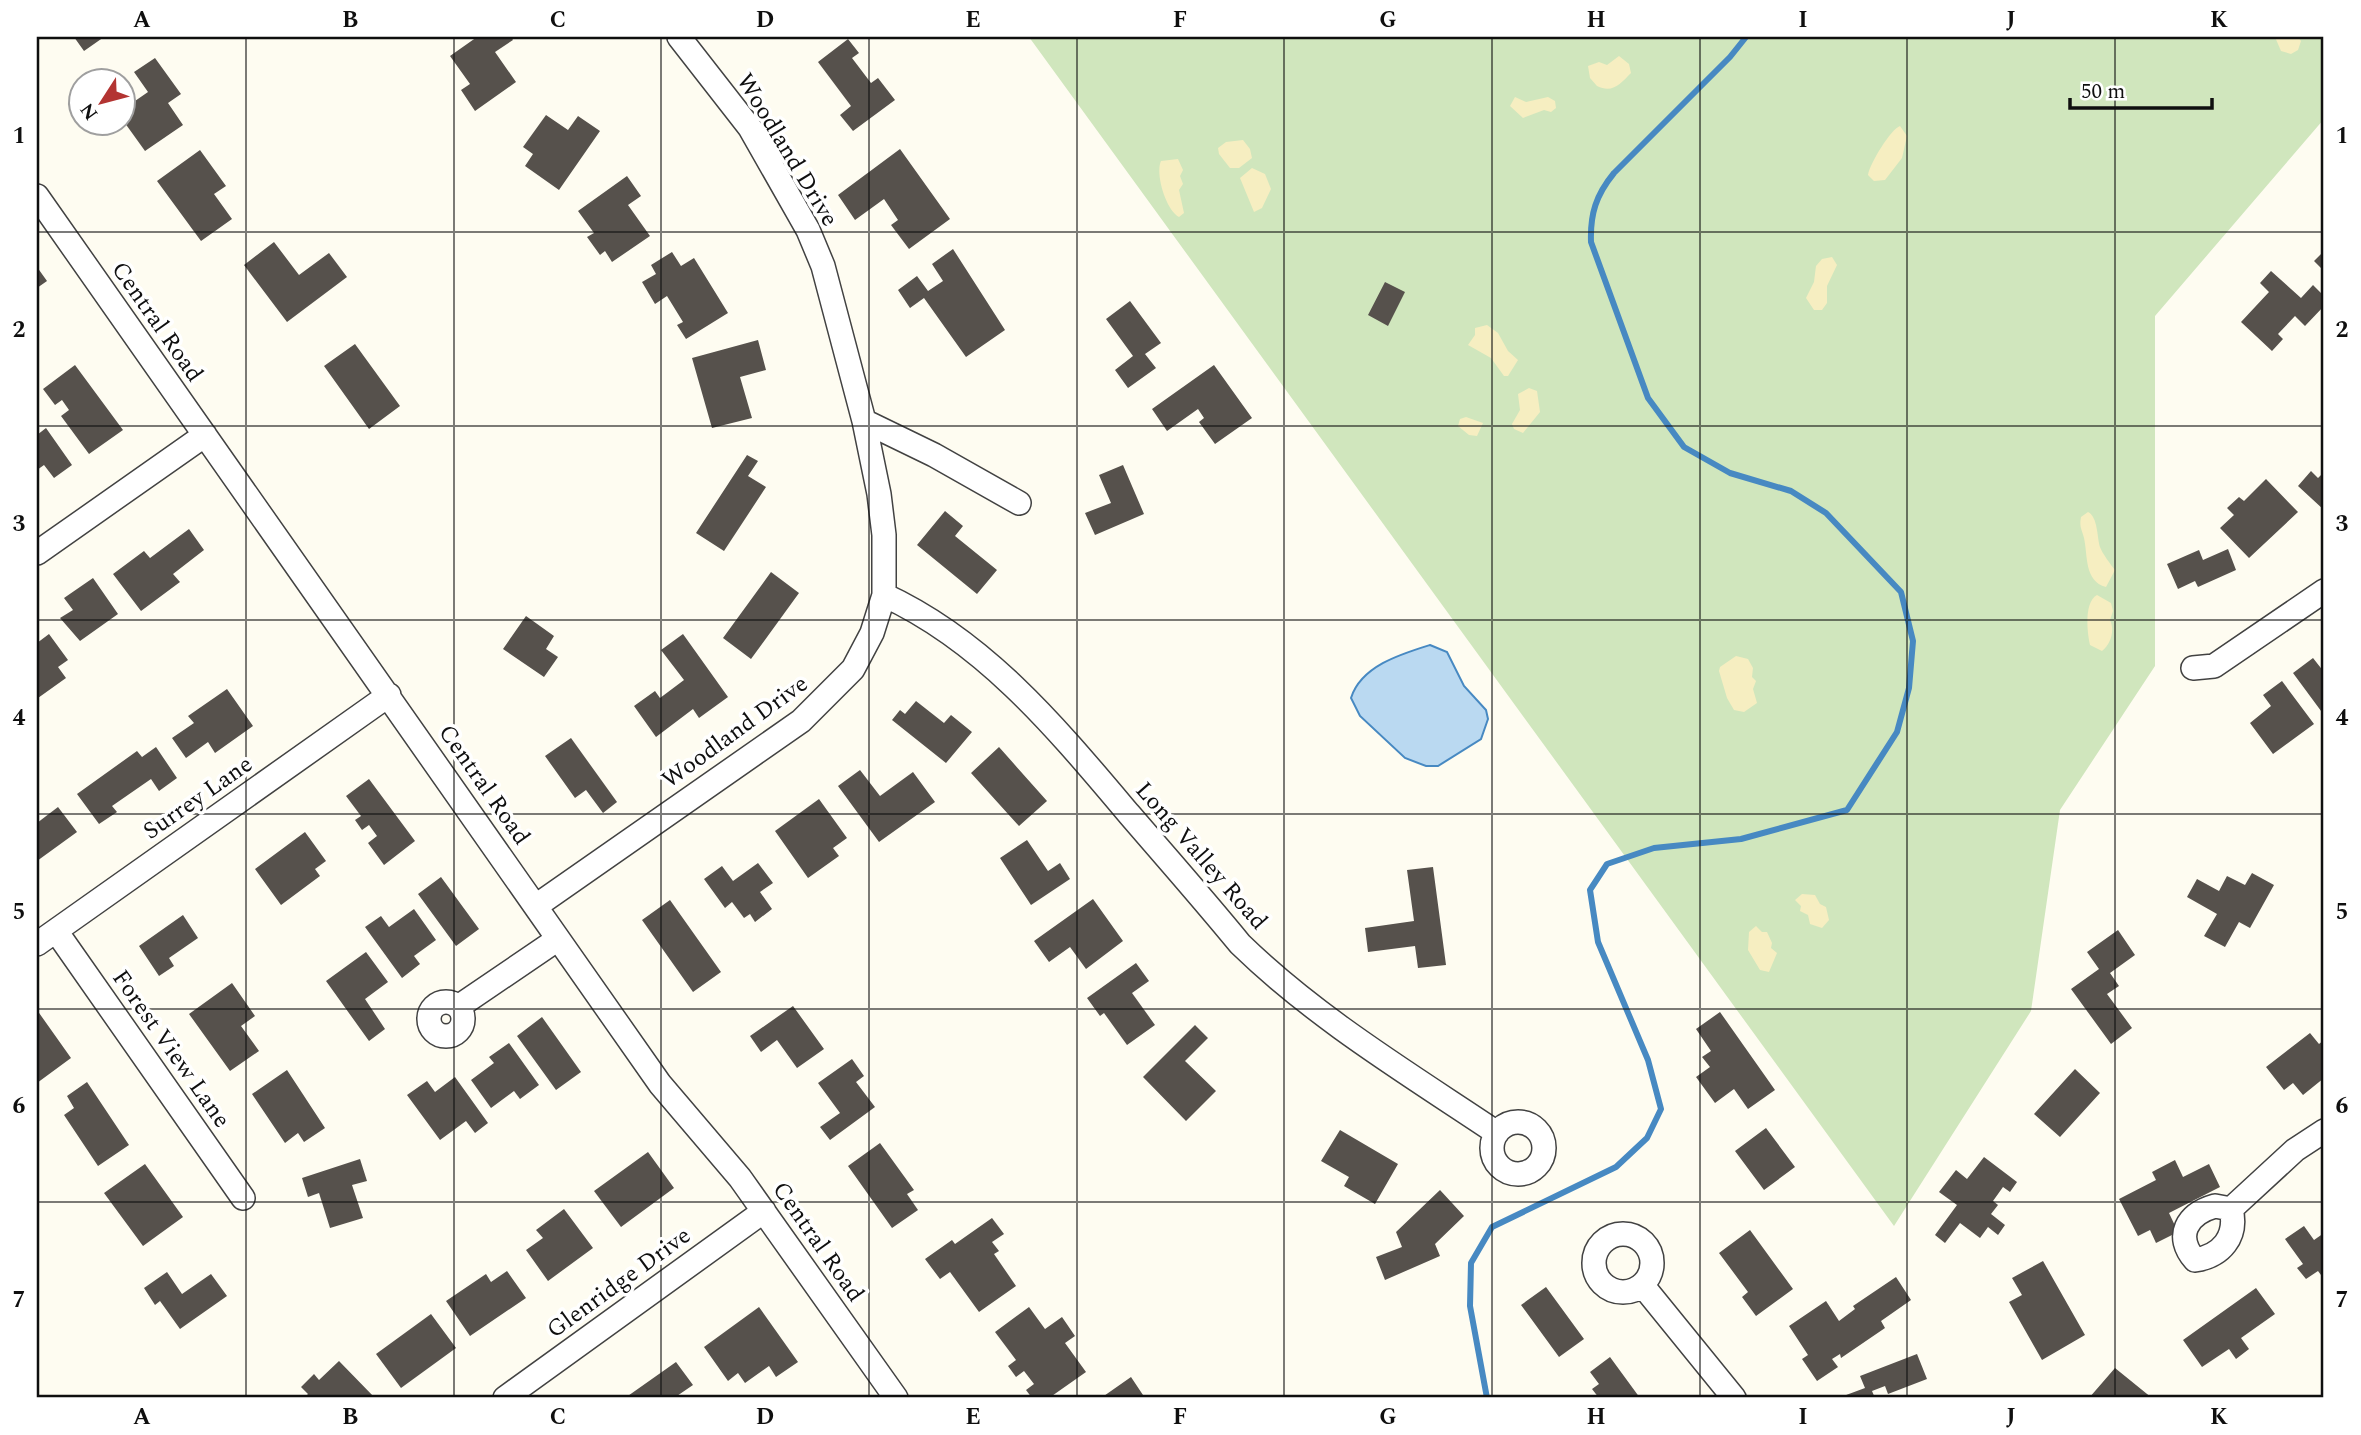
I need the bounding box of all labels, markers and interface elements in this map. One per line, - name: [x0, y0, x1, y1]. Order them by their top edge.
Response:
- text: A: [133, 3, 151, 38]
- text: B: [342, 3, 358, 38]
- text: C: [550, 3, 566, 38]
- text: D: [756, 3, 774, 38]
- text: E: [965, 3, 981, 38]
- text: F: [1173, 3, 1187, 38]
- text: G: [1379, 3, 1397, 38]
- text: H: [1586, 3, 1606, 38]
- text: I: [1798, 3, 1808, 38]
- text: J: [2006, 3, 2016, 38]
- text: K: [2210, 3, 2228, 38]
- north arrow: [66, 66, 136, 136]
- street label: Woodland Drive: [727, 66, 847, 234]
- scale bar: [2070, 66, 2212, 110]
- text: 50 m: [2081, 76, 2125, 108]
- text: N: [73, 96, 106, 126]
- text: 1: [13, 119, 25, 154]
- text: 1: [2336, 119, 2348, 154]
- street label: Central Road: [102, 254, 212, 390]
- text: 2: [13, 313, 26, 348]
- text: 2: [2336, 313, 2349, 348]
- text: 3: [13, 507, 26, 542]
- text: 3: [2336, 507, 2349, 542]
- street label: Woodland Drive: [654, 666, 816, 798]
- text: 4: [13, 701, 26, 736]
- text: 4: [2336, 701, 2349, 736]
- street label: Central Road: [429, 717, 539, 853]
- street label: Surrey Lane: [136, 747, 260, 849]
- street label: Long Valley Road: [1126, 774, 1276, 938]
- text: 5: [13, 895, 25, 930]
- text: 5: [2336, 895, 2348, 930]
- street label: Forest View Lane: [103, 962, 239, 1136]
- text: 6: [13, 1089, 26, 1124]
- text: 6: [2336, 1089, 2349, 1124]
- street label: Central Road: [763, 1174, 873, 1310]
- street label: Glenridge Drive: [539, 1218, 699, 1348]
- text: 7: [13, 1283, 25, 1318]
- text: 7: [2336, 1283, 2348, 1318]
- text: A: [133, 1400, 151, 1435]
- text: B: [342, 1400, 358, 1435]
- text: C: [550, 1400, 566, 1435]
- text: D: [756, 1400, 774, 1435]
- text: E: [965, 1400, 981, 1435]
- text: F: [1173, 1400, 1187, 1435]
- text: G: [1379, 1400, 1397, 1435]
- text: H: [1586, 1400, 1606, 1435]
- text: I: [1798, 1400, 1808, 1435]
- text: J: [2006, 1400, 2016, 1435]
- text: K: [2210, 1400, 2228, 1435]

